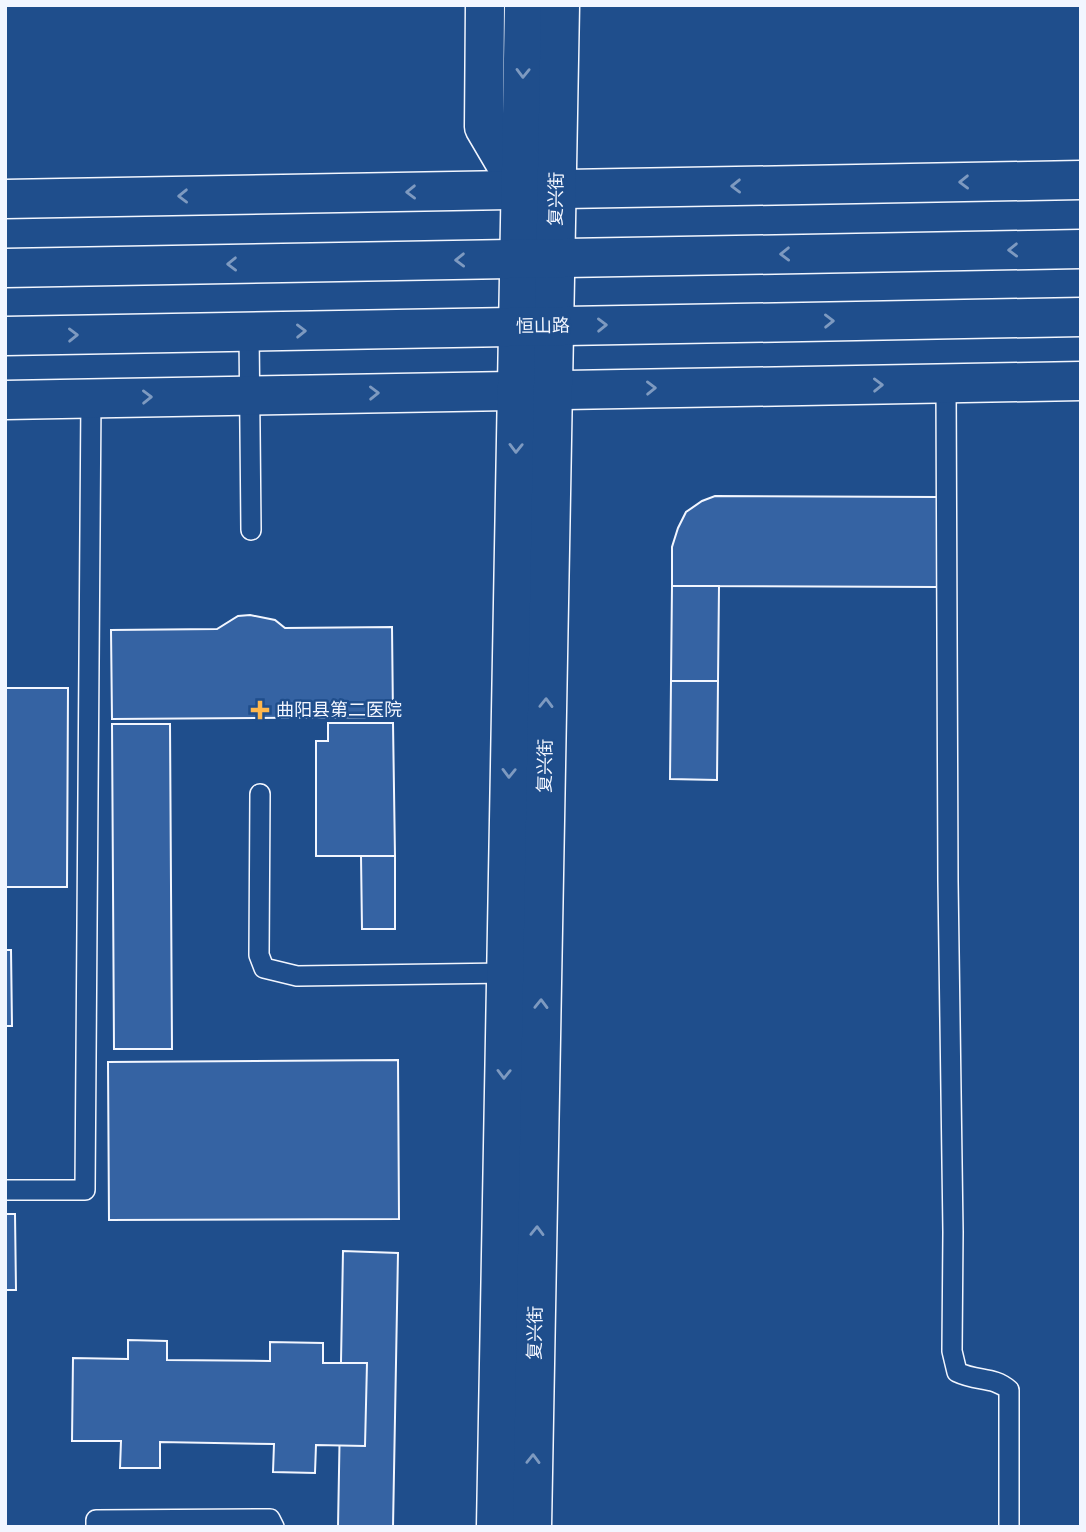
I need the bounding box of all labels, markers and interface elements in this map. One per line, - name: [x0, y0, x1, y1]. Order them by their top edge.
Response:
- one-way arrow: [515, 69, 531, 79]
- street label: 复兴街: [544, 172, 567, 226]
- one-way arrow: [958, 174, 968, 190]
- one-way arrow: [730, 178, 741, 194]
- one-way arrow: [405, 184, 415, 200]
- one-way arrow: [177, 188, 188, 204]
- one-way arrow: [1007, 242, 1017, 258]
- one-way arrow: [779, 246, 790, 262]
- one-way arrow: [454, 252, 464, 268]
- one-way arrow: [226, 256, 237, 272]
- one-way arrow: [825, 313, 835, 329]
- street label: 恒山路: [516, 314, 570, 337]
- one-way arrow: [597, 317, 608, 333]
- one-way arrow: [296, 323, 307, 339]
- one-way arrow: [69, 327, 79, 343]
- one-way arrow: [873, 377, 884, 392]
- one-way arrow: [646, 380, 657, 396]
- one-way arrow: [370, 385, 380, 401]
- one-way arrow: [142, 390, 153, 405]
- one-way arrow: [508, 443, 523, 454]
- one-way arrow: [538, 697, 554, 707]
- place label: 曲阳县第二医院: [276, 698, 402, 721]
- marker: 曲阳县第二医院: [250, 700, 270, 720]
- street label: 复兴街: [533, 739, 556, 793]
- one-way arrow: [501, 769, 517, 779]
- one-way arrow: [533, 998, 549, 1008]
- one-way arrow: [496, 1070, 512, 1080]
- one-way arrow: [529, 1225, 545, 1236]
- street label: 复兴街: [523, 1306, 546, 1360]
- one-way arrow: [525, 1453, 541, 1463]

